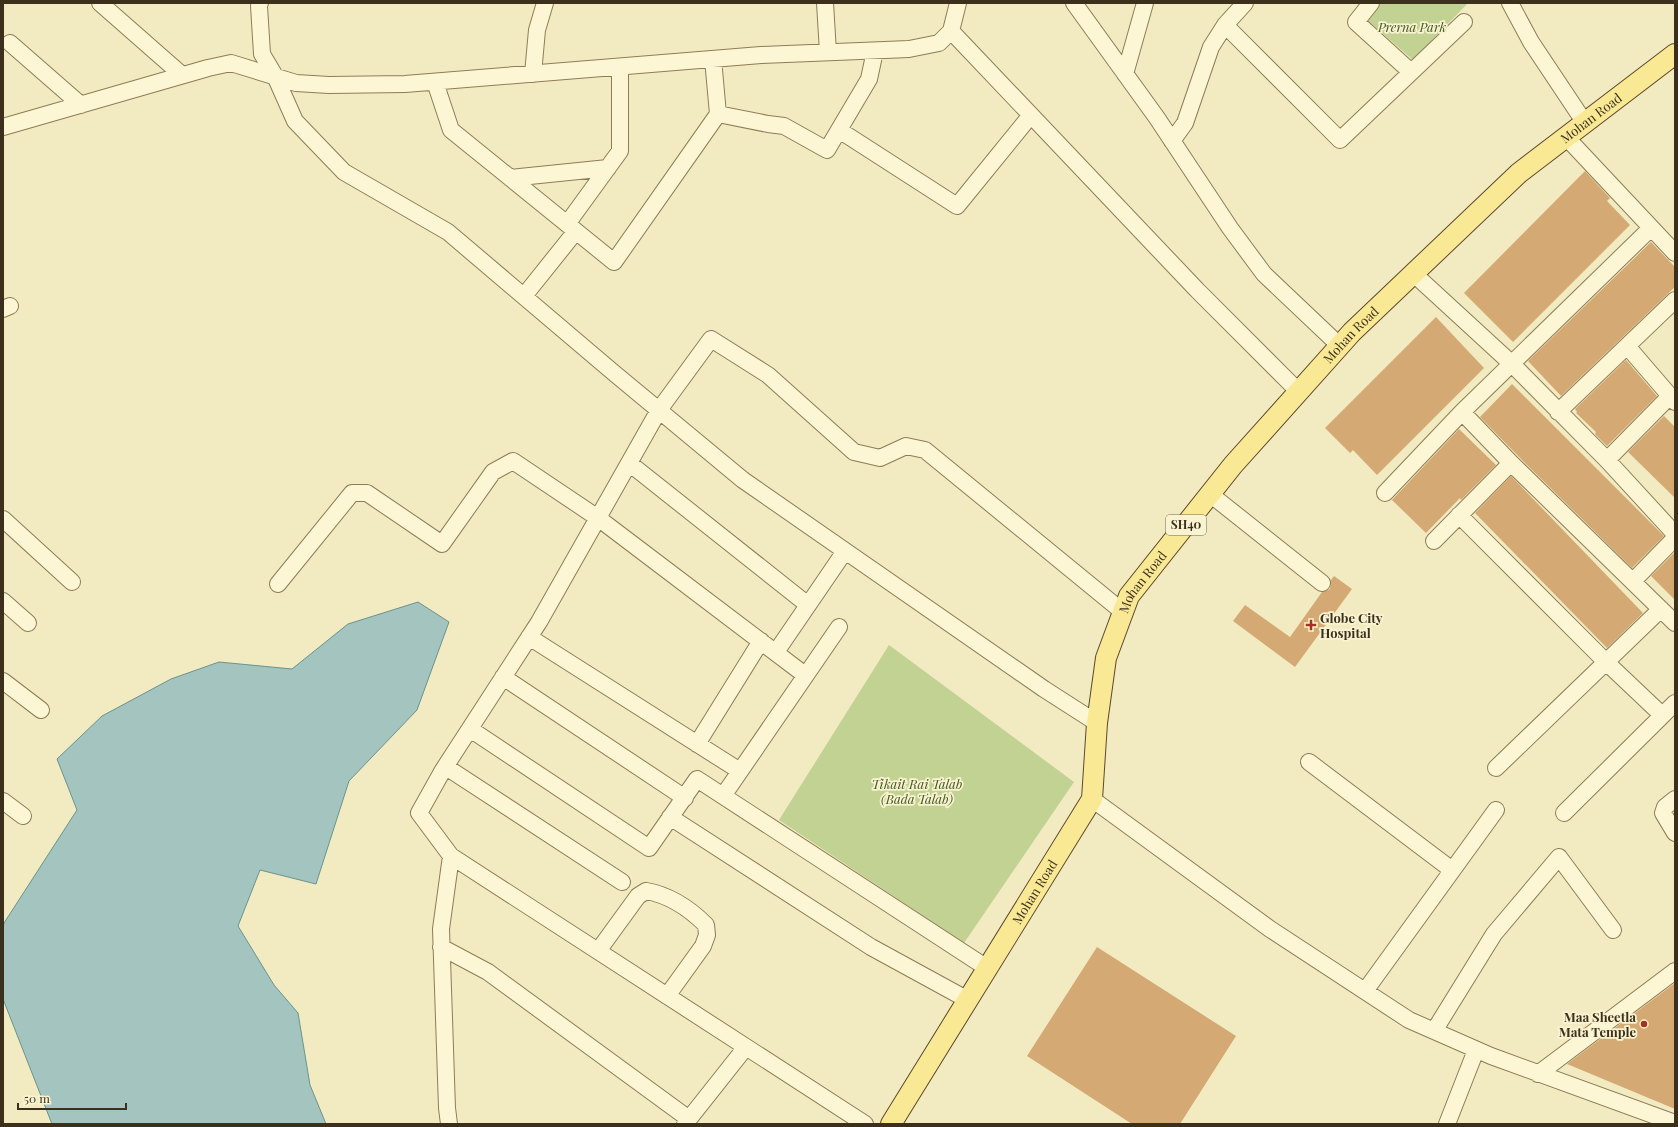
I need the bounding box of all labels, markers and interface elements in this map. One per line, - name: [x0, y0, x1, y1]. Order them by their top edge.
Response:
- park label: Prerna Park: [1377, 18, 1446, 35]
- street label: Mohan Road: [1557, 89, 1625, 146]
- street label: Mohan Road: [1319, 302, 1382, 367]
- road number: SH40: [1166, 515, 1206, 535]
- street label: Mohan Road: [1114, 547, 1170, 615]
- place label: Globe City Hospital: [1320, 609, 1383, 641]
- marker: Globe City Hospital: [1305, 619, 1317, 631]
- park label: Tikait Rai Talab (Bada Talab): [872, 775, 963, 807]
- street label: Mohan Road: [1008, 856, 1061, 927]
- place label: Maa Sheetla Mata Temple: [1559, 1008, 1636, 1040]
- marker: Maa Sheetla Mata Temple: [1639, 1019, 1649, 1029]
- scale bar: [18, 1085, 126, 1111]
- text: 50 m: [24, 1090, 50, 1106]

